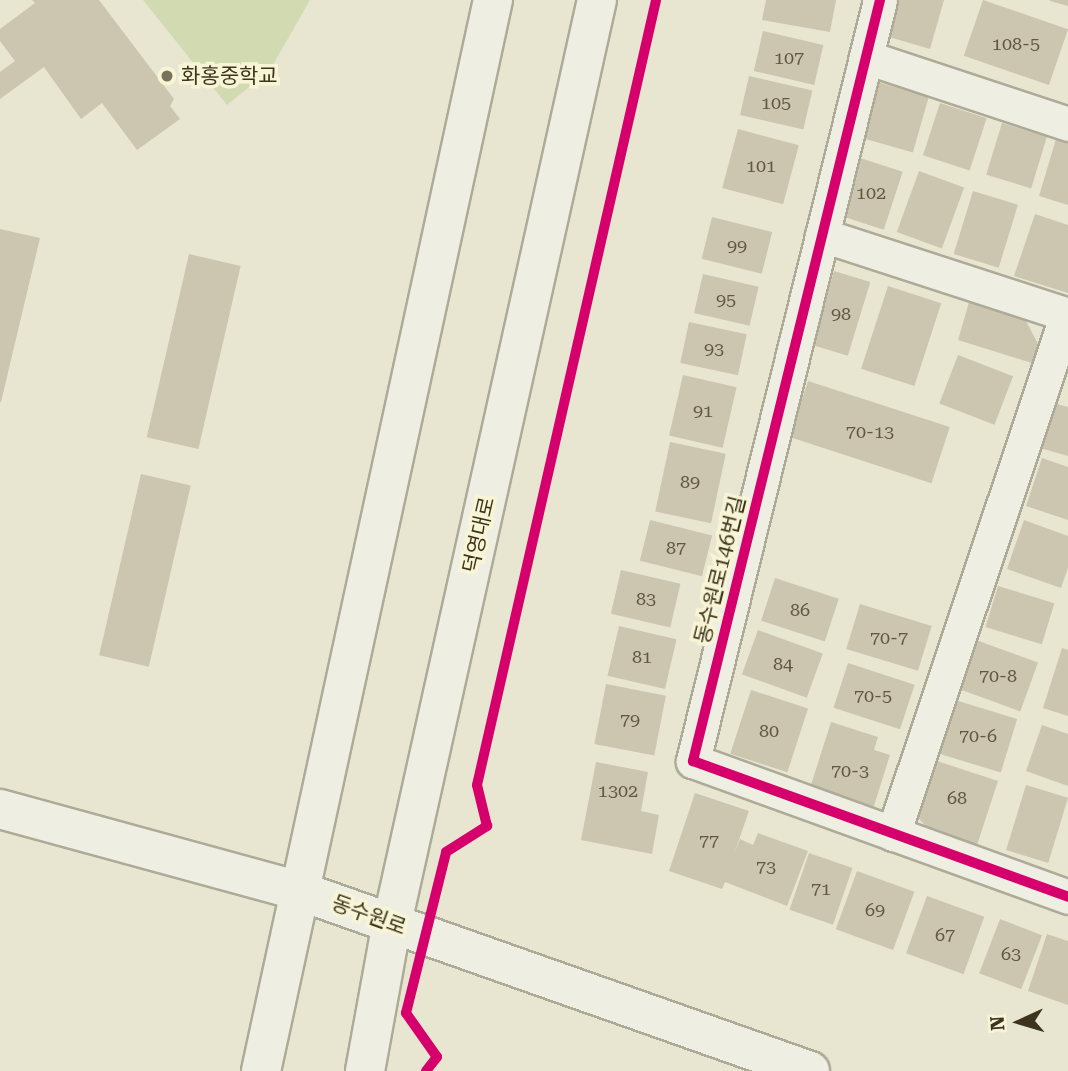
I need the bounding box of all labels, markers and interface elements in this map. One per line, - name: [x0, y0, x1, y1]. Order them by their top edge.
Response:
- house number: 108-5: [992, 33, 1040, 55]
- house number: 107: [774, 47, 804, 69]
- place label: 화홍중학교: [181, 63, 278, 89]
- marker: 화홍중학교: [159, 68, 175, 84]
- house number: 105: [761, 92, 791, 114]
- house number: 101: [746, 155, 776, 177]
- house number: 102: [856, 182, 886, 204]
- house number: 99: [727, 235, 747, 257]
- house number: 95: [716, 289, 736, 311]
- house number: 98: [831, 303, 851, 325]
- house number: 93: [704, 338, 724, 360]
- house number: 91: [693, 400, 713, 422]
- house number: 70-13: [846, 421, 894, 443]
- house number: 89: [680, 471, 700, 493]
- street label: 동수원로146번길: [689, 494, 751, 646]
- street label: 덕영대로: [458, 495, 500, 575]
- house number: 87: [666, 537, 686, 559]
- house number: 83: [636, 588, 656, 610]
- house number: 86: [790, 599, 810, 621]
- house number: 70-7: [870, 627, 908, 649]
- house number: 81: [632, 646, 652, 668]
- house number: 84: [773, 653, 793, 675]
- house number: 70-8: [979, 665, 1017, 687]
- house number: 70-5: [854, 685, 892, 707]
- house number: 79: [620, 709, 640, 731]
- house number: 80: [759, 720, 779, 742]
- house number: 70-6: [959, 725, 997, 747]
- house number: 70-3: [831, 760, 869, 782]
- house number: 1302: [598, 780, 638, 802]
- house number: 68: [947, 787, 967, 809]
- house number: 77: [699, 830, 719, 852]
- house number: 73: [756, 856, 776, 878]
- house number: 71: [811, 878, 831, 900]
- street label: 동수원로: [328, 890, 410, 940]
- house number: 69: [865, 899, 885, 921]
- house number: 67: [935, 924, 955, 946]
- house number: 63: [1001, 943, 1021, 965]
- north arrow: [984, 987, 1054, 1057]
- text: N: [986, 1015, 1010, 1032]

